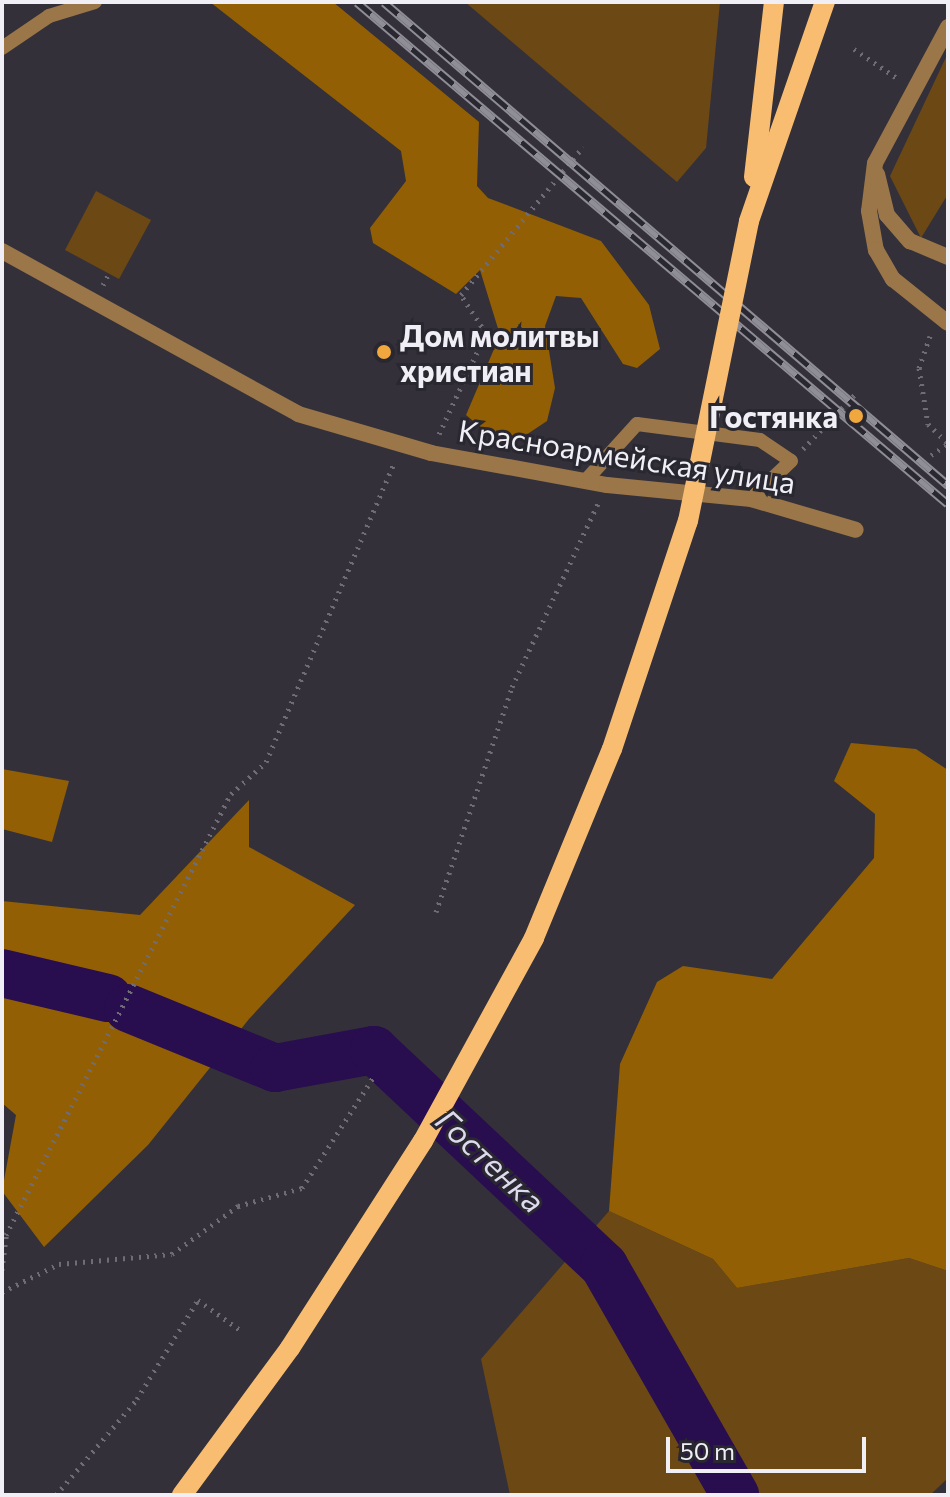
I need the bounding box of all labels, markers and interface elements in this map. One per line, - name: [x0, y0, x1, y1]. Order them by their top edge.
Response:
- place label: Дом молитвы христиан: [400, 317, 599, 388]
- marker: Дом молитвы христиан: [375, 343, 393, 361]
- place label: Гостянка: [709, 398, 838, 434]
- marker: Гостянка: [845, 405, 867, 427]
- street label: Красноармейская улица: [456, 412, 798, 500]
- water label: Гостенка: [429, 1100, 553, 1220]
- scale bar: [670, 1421, 870, 1471]
- text: 50 m: [680, 1436, 735, 1465]

